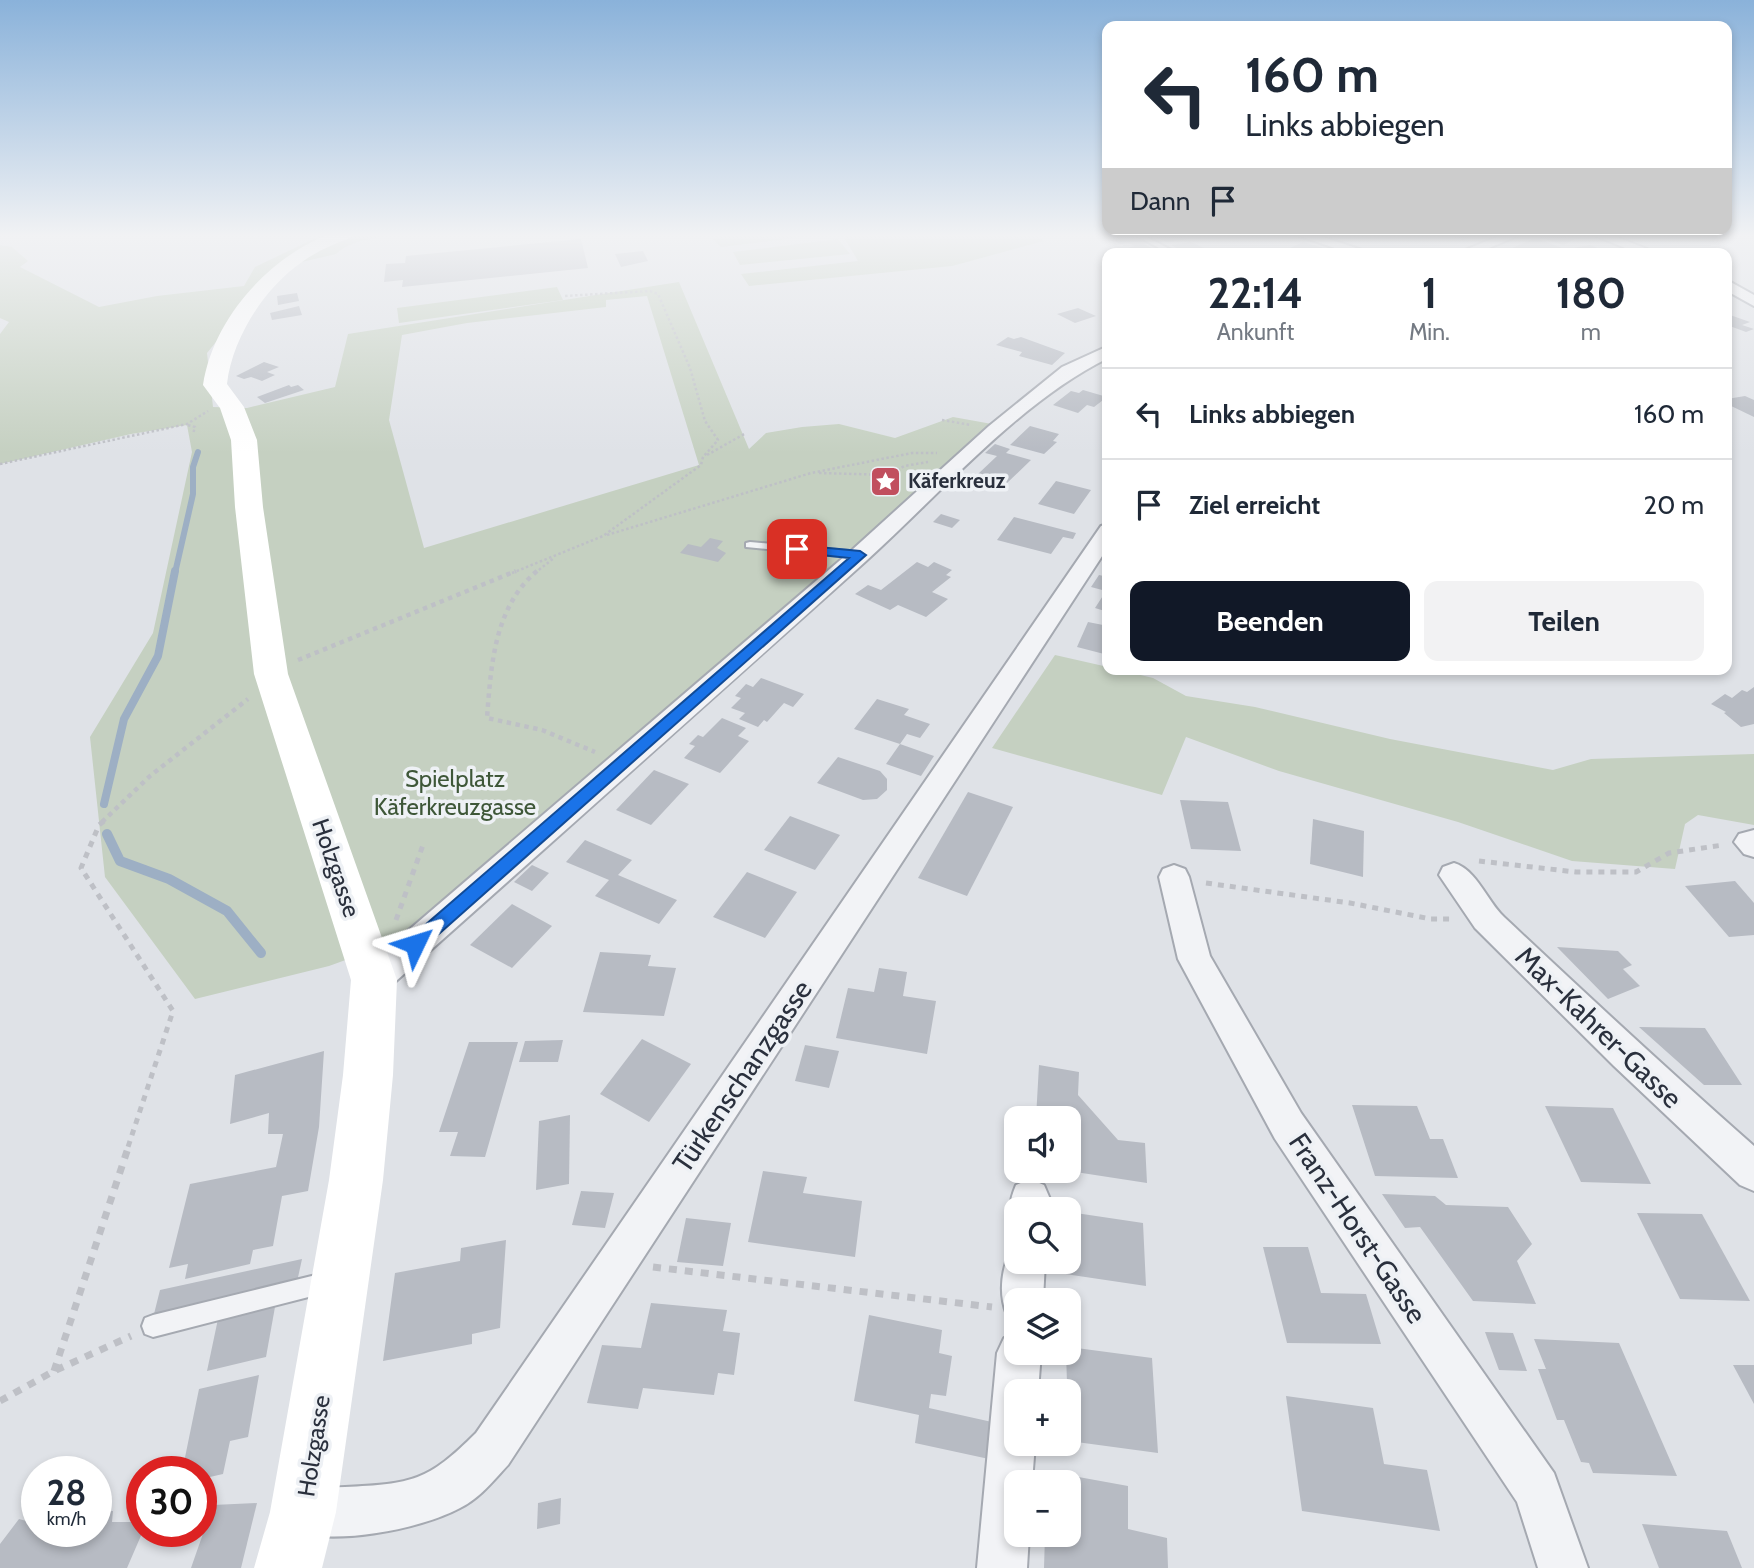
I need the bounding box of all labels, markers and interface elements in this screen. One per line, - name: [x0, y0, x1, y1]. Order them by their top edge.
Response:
- text: 160 m: [1245, 45, 1379, 104]
- icon: left: [1130, 49, 1221, 140]
- text: Links abbiegen: [1245, 105, 1445, 144]
- icon: arrive: [1204, 182, 1242, 220]
- text: Dann: [1130, 185, 1190, 217]
- text: 22:14: [1208, 267, 1303, 319]
- text: 1: [1422, 267, 1437, 319]
- text: 180: [1556, 267, 1626, 319]
- text: Ankunft: [1217, 318, 1294, 346]
- text: Min.: [1409, 318, 1450, 346]
- text: m: [1581, 318, 1601, 346]
- icon: left: [1130, 395, 1168, 433]
- text: Links abbiegen: [1189, 398, 1355, 430]
- text: 160 m: [1634, 398, 1704, 430]
- place icon: Käferkreuz: [868, 464, 902, 498]
- place label: Käferkreuz: [908, 468, 1006, 493]
- icon: arrive: [1130, 486, 1168, 524]
- text: Ziel erreicht: [1189, 489, 1320, 521]
- text: 20 m: [1644, 489, 1704, 521]
- pin: [767, 519, 827, 579]
- icon: arrive: [778, 530, 816, 568]
- button: Beenden: [1130, 581, 1410, 661]
- button: Teilen: [1424, 581, 1704, 661]
- park label: Spielplatz Käferkreuzgasse: [374, 764, 536, 821]
- street label: Holzgasse: [306, 815, 367, 921]
- position arrow: [378, 907, 452, 981]
- street label: Max-Kahrer-Gasse: [1509, 939, 1689, 1115]
- street label: Türkenschanzgasse: [665, 973, 819, 1179]
- map controls: [1004, 1106, 1081, 1547]
- button: sound: [1004, 1106, 1081, 1183]
- street label: Franz-Horst-Gasse: [1282, 1126, 1434, 1330]
- button: search: [1004, 1197, 1081, 1274]
- button: layers: [1004, 1288, 1081, 1365]
- button: +: [1004, 1379, 1081, 1456]
- street label: Holzgasse: [291, 1393, 336, 1499]
- speed limit sign: 30: [126, 1456, 217, 1547]
- button: −: [1004, 1470, 1081, 1547]
- text: 28: [47, 1471, 86, 1514]
- text: km/h: [47, 1508, 86, 1530]

